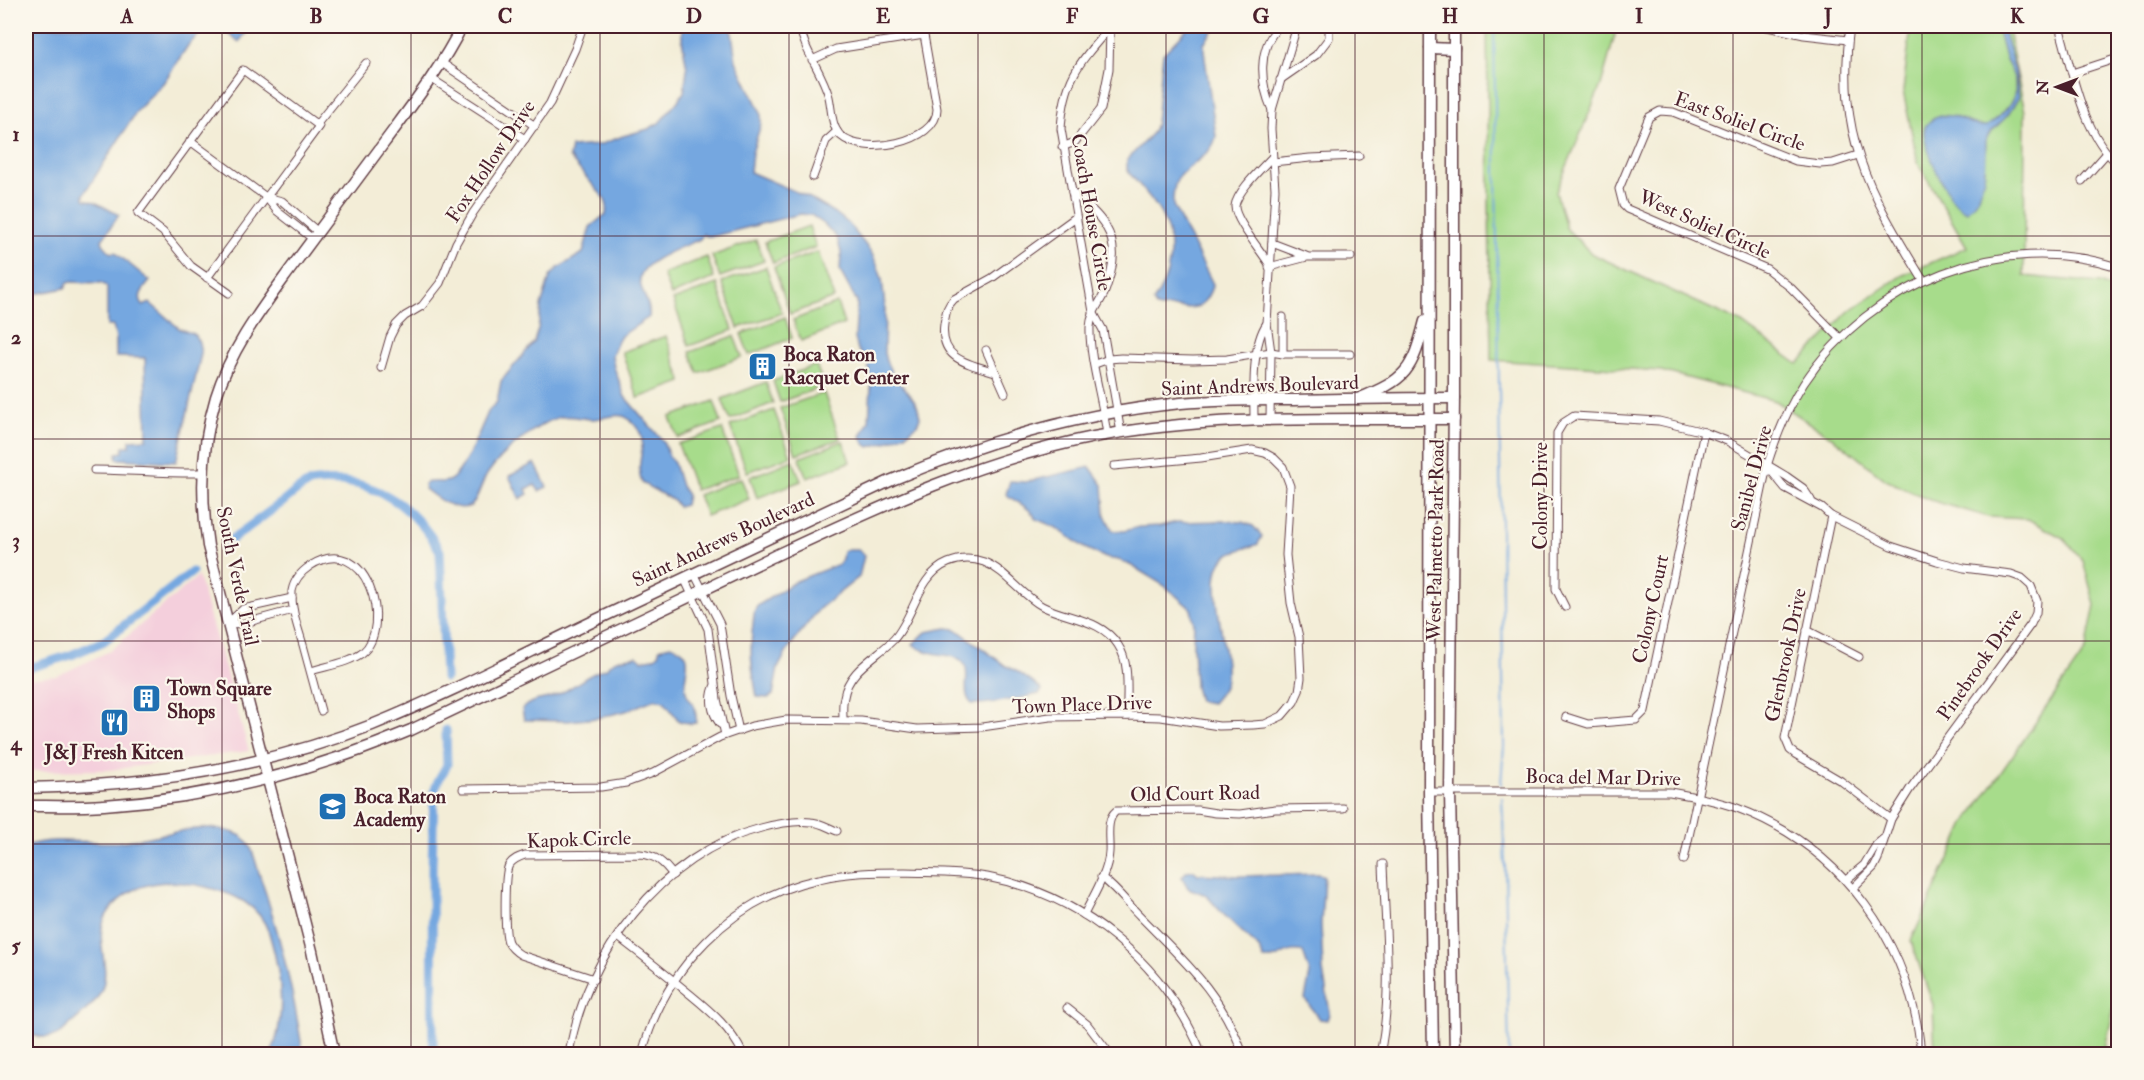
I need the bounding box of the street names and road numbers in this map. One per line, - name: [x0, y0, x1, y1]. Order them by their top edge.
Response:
- street label: East Soliel Circle: [1671, 86, 1809, 157]
- street label: Fox Hollow Drive: [440, 95, 541, 227]
- street label: Coach House Circle: [1065, 131, 1118, 293]
- street label: West Soliel Circle: [1634, 184, 1775, 265]
- street label: Saint Andrews Boulevard: [1161, 370, 1360, 401]
- street label: Sanibel Drive: [1725, 423, 1778, 534]
- street label: West Palmetto Park Road: [1421, 439, 1450, 642]
- street label: Colony Drive: [1528, 442, 1553, 550]
- street label: Saint Andrews Boulevard: [628, 486, 818, 593]
- street label: South Verde Trail: [211, 504, 264, 648]
- street label: Colony Court: [1627, 552, 1674, 666]
- street label: Glenbrook Drive: [1759, 586, 1812, 724]
- street label: Pinebrook Drive: [1931, 603, 2027, 725]
- street label: Town Place Drive: [1012, 690, 1152, 719]
- street label: Boca del Mar Drive: [1525, 764, 1681, 791]
- street label: Old Court Road: [1130, 780, 1260, 807]
- street label: Kapok Circle: [526, 825, 632, 855]

